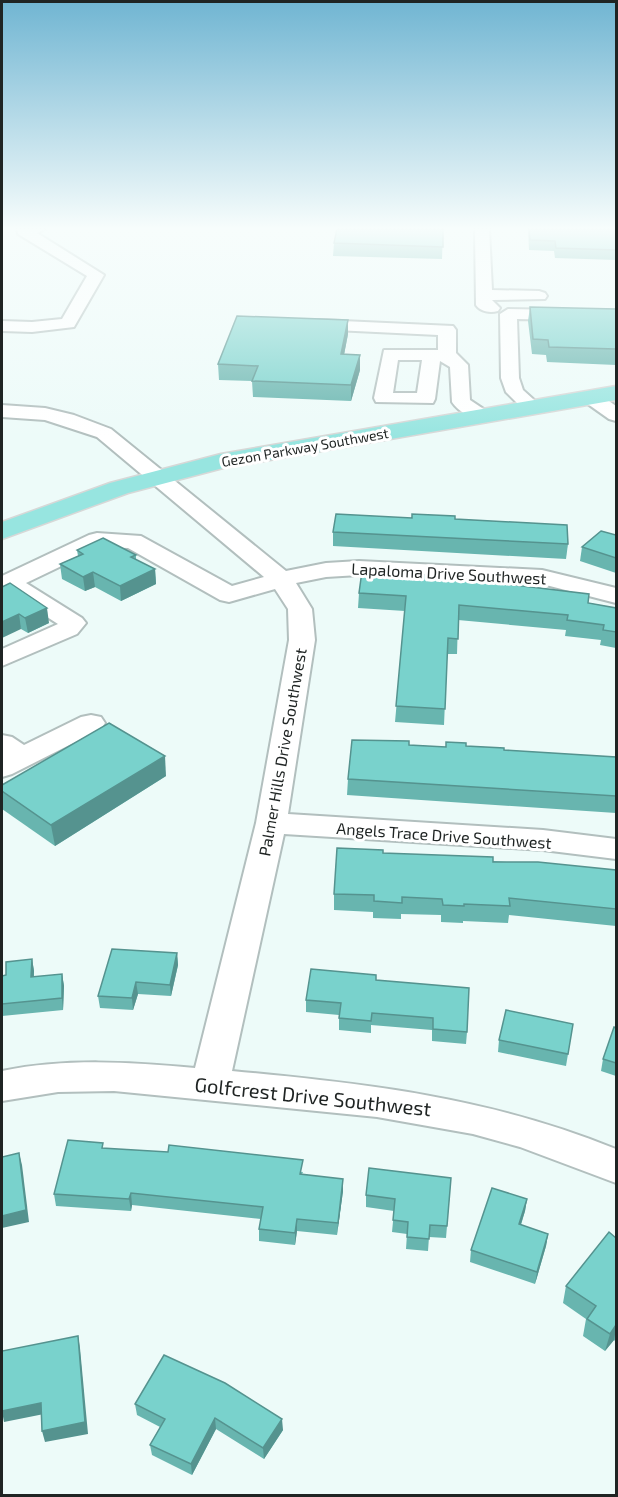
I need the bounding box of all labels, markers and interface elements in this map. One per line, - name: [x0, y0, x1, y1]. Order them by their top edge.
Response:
- street label: Gezon Parkway Southwest: [220, 424, 390, 470]
- street label: Lapaloma Drive Southwest: [351, 558, 547, 588]
- street label: Palmer Hills Drive Southwest: [254, 646, 310, 858]
- street label: Angels Trace Drive Southwest: [336, 818, 552, 852]
- street label: Golfcrest Drive Southwest: [193, 1072, 433, 1120]

